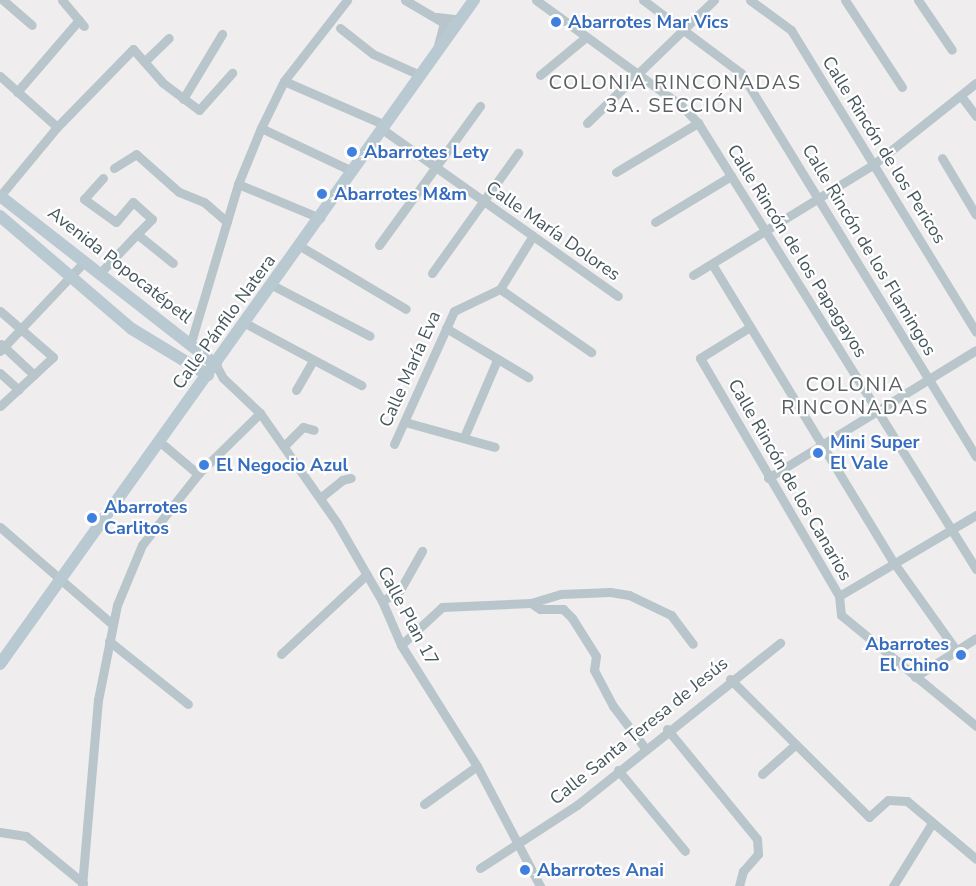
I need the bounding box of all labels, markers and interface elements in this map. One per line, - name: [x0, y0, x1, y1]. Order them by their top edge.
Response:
- place label: Abarrotes Mar Vics: [568, 11, 729, 33]
- marker: Abarrotes Mar Vics: [549, 15, 563, 29]
- street label: Calle Rincón de los Pericos: [817, 52, 951, 248]
- district label: COLONIA RINCONADAS 3A. SECCIÓN: [549, 71, 801, 118]
- street label: Calle Rincón de los Papagayos: [722, 140, 872, 362]
- street label: Calle Rincón de los Flamingos: [797, 140, 941, 360]
- place label: Abarrotes Lety: [364, 141, 489, 163]
- marker: Abarrotes Lety: [345, 145, 359, 159]
- street label: Calle María Dolores: [482, 177, 624, 285]
- place label: Abarrotes M&m: [334, 183, 467, 205]
- marker: Abarrotes M&m: [315, 187, 329, 201]
- street label: Avenida Popocatépetl: [44, 202, 196, 328]
- street label: Calle Pánfilo Natera: [168, 250, 280, 394]
- street label: Calle María Eva: [375, 308, 445, 430]
- district label: COLONIA RINCONADAS: [781, 373, 929, 420]
- street label: Calle Rincón de los Canarios: [723, 375, 857, 585]
- place label: Mini Super El Vale: [830, 432, 920, 474]
- marker: Mini Super El Vale: [811, 446, 825, 460]
- place label: El Negocio Azul: [216, 454, 348, 476]
- marker: El Negocio Azul: [197, 458, 211, 472]
- place label: Abarrotes Carlitos: [104, 497, 188, 540]
- marker: Abarrotes Carlitos: [85, 511, 99, 525]
- street label: Calle Plan 17: [373, 563, 443, 669]
- place label: Abarrotes El Chino: [865, 634, 949, 676]
- marker: Abarrotes El Chino: [954, 648, 968, 662]
- street label: Calle Santa Teresa de Jesús: [546, 653, 732, 809]
- place label: Abarrotes Anai: [537, 859, 664, 881]
- marker: Abarrotes Anai: [518, 863, 532, 877]

